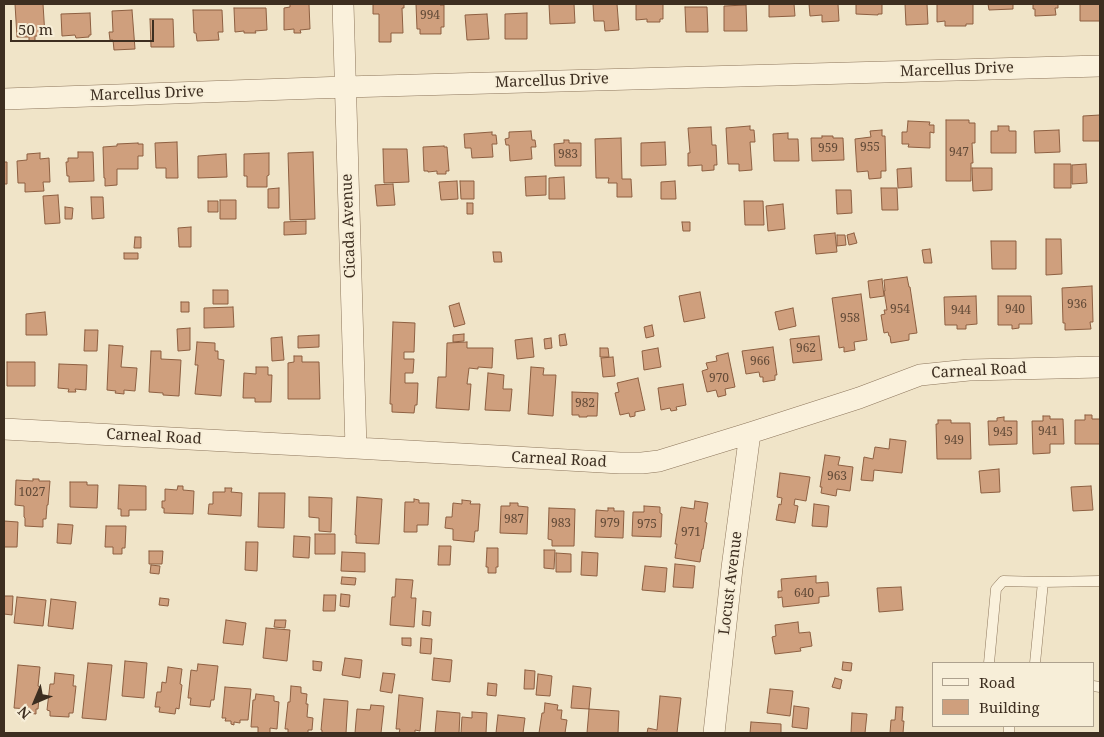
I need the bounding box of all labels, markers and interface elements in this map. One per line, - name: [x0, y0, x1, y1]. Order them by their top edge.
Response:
- house number: 994: [420, 9, 440, 23]
- scale bar: [12, 10, 156, 42]
- text: 50 m: [18, 19, 53, 39]
- street label: Marcellus Drive: [900, 59, 1014, 81]
- street label: Marcellus Drive: [495, 70, 609, 92]
- street label: Marcellus Drive: [90, 83, 204, 105]
- house number: 955: [860, 141, 880, 155]
- house number: 959: [818, 142, 838, 156]
- house number: 947: [949, 146, 969, 160]
- house number: 983: [558, 148, 578, 162]
- street label: Cicada Avenue: [338, 173, 360, 279]
- house number: 936: [1067, 298, 1087, 312]
- house number: 954: [890, 303, 910, 317]
- house number: 940: [1005, 303, 1025, 317]
- house number: 944: [951, 304, 971, 318]
- house number: 958: [840, 312, 860, 326]
- house number: 962: [796, 342, 816, 356]
- house number: 966: [750, 355, 770, 369]
- street label: Carneal Road: [931, 360, 1027, 382]
- house number: 970: [709, 372, 729, 386]
- house number: 982: [575, 397, 595, 411]
- house number: 941: [1038, 425, 1058, 439]
- street label: Carneal Road: [106, 426, 202, 448]
- house number: 945: [993, 426, 1013, 440]
- house number: 949: [944, 434, 964, 448]
- street label: Carneal Road: [511, 449, 607, 471]
- house number: 963: [827, 470, 847, 484]
- house number: 1027: [19, 486, 45, 500]
- house number: 987: [504, 513, 524, 527]
- house number: 983: [551, 517, 571, 531]
- house number: 979: [600, 517, 620, 531]
- house number: 975: [637, 518, 657, 532]
- house number: 971: [681, 526, 701, 540]
- street label: Locust Avenue: [716, 530, 746, 636]
- house number: 640: [794, 587, 814, 601]
- legend: [932, 662, 1094, 727]
- text: Road: [979, 672, 1015, 692]
- north arrow: [10, 677, 60, 727]
- text: Building: [979, 697, 1040, 717]
- text: N: [13, 702, 35, 724]

